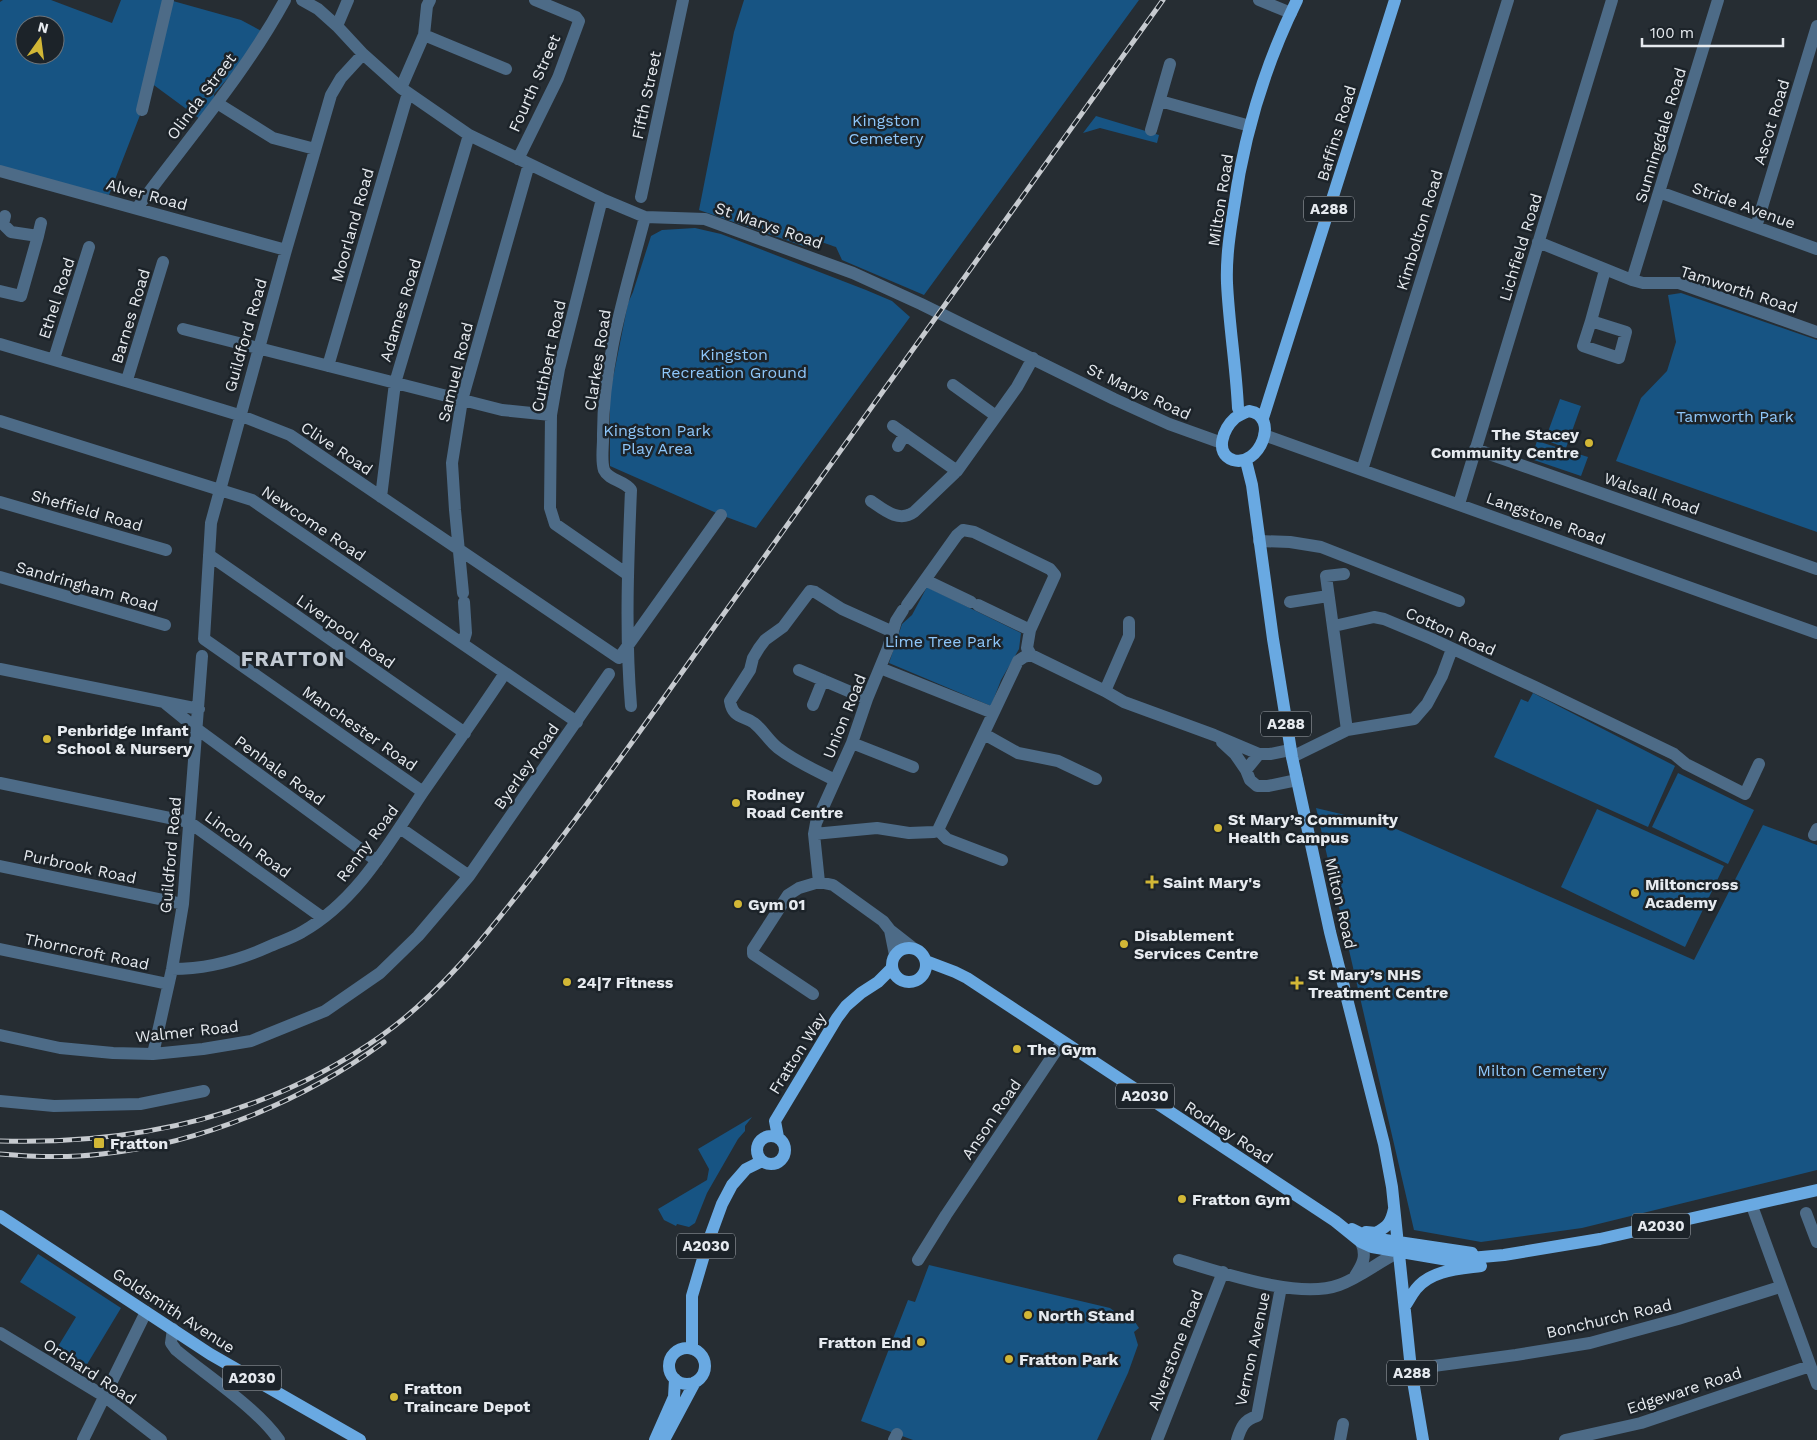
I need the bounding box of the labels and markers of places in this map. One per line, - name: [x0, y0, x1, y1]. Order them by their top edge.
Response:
- place label: The Stacey Community Centre: [1431, 425, 1580, 462]
- marker: The Stacey Community Centre: [1583, 437, 1595, 449]
- place label: Penbridge Infant School & Nursery: [57, 721, 193, 758]
- marker: Penbridge Infant School & Nursery: [41, 733, 53, 745]
- place label: Rodney Road Centre: [746, 785, 843, 822]
- marker: Rodney Road Centre: [730, 797, 742, 809]
- place label: St Mary’s Community Health Campus: [1228, 810, 1399, 847]
- marker: St Mary’s Community Health Campus: [1212, 822, 1224, 834]
- place label: Saint Mary's: [1163, 873, 1261, 892]
- marker: Saint Mary's: [1145, 875, 1159, 889]
- place label: Miltoncross Academy: [1645, 875, 1739, 912]
- marker: Miltoncross Academy: [1629, 887, 1641, 899]
- place label: Gym 01: [748, 895, 805, 914]
- marker: Gym 01: [732, 898, 744, 910]
- place label: Disablement Services Centre: [1134, 926, 1259, 963]
- marker: Disablement Services Centre: [1118, 938, 1130, 950]
- place label: St Mary’s NHS Treatment Centre: [1308, 965, 1448, 1002]
- place label: 24|7 Fitness: [577, 973, 674, 992]
- marker: 24|7 Fitness: [561, 976, 573, 988]
- marker: St Mary’s NHS Treatment Centre: [1290, 976, 1304, 990]
- place label: The Gym: [1027, 1040, 1097, 1059]
- marker: The Gym: [1011, 1043, 1023, 1055]
- place label: Fratton: [110, 1134, 168, 1153]
- marker: Fratton: [92, 1136, 106, 1150]
- place label: Fratton Gym: [1192, 1190, 1290, 1209]
- marker: Fratton Gym: [1176, 1193, 1188, 1205]
- place label: North Stand: [1038, 1306, 1134, 1325]
- marker: North Stand: [1022, 1309, 1034, 1321]
- place label: Fratton End: [818, 1333, 911, 1352]
- marker: Fratton End: [915, 1336, 927, 1348]
- place label: Fratton Park: [1019, 1350, 1119, 1369]
- marker: Fratton Park: [1003, 1353, 1015, 1365]
- place label: Fratton Traincare Depot: [404, 1379, 530, 1416]
- marker: Fratton Traincare Depot: [388, 1391, 400, 1403]

